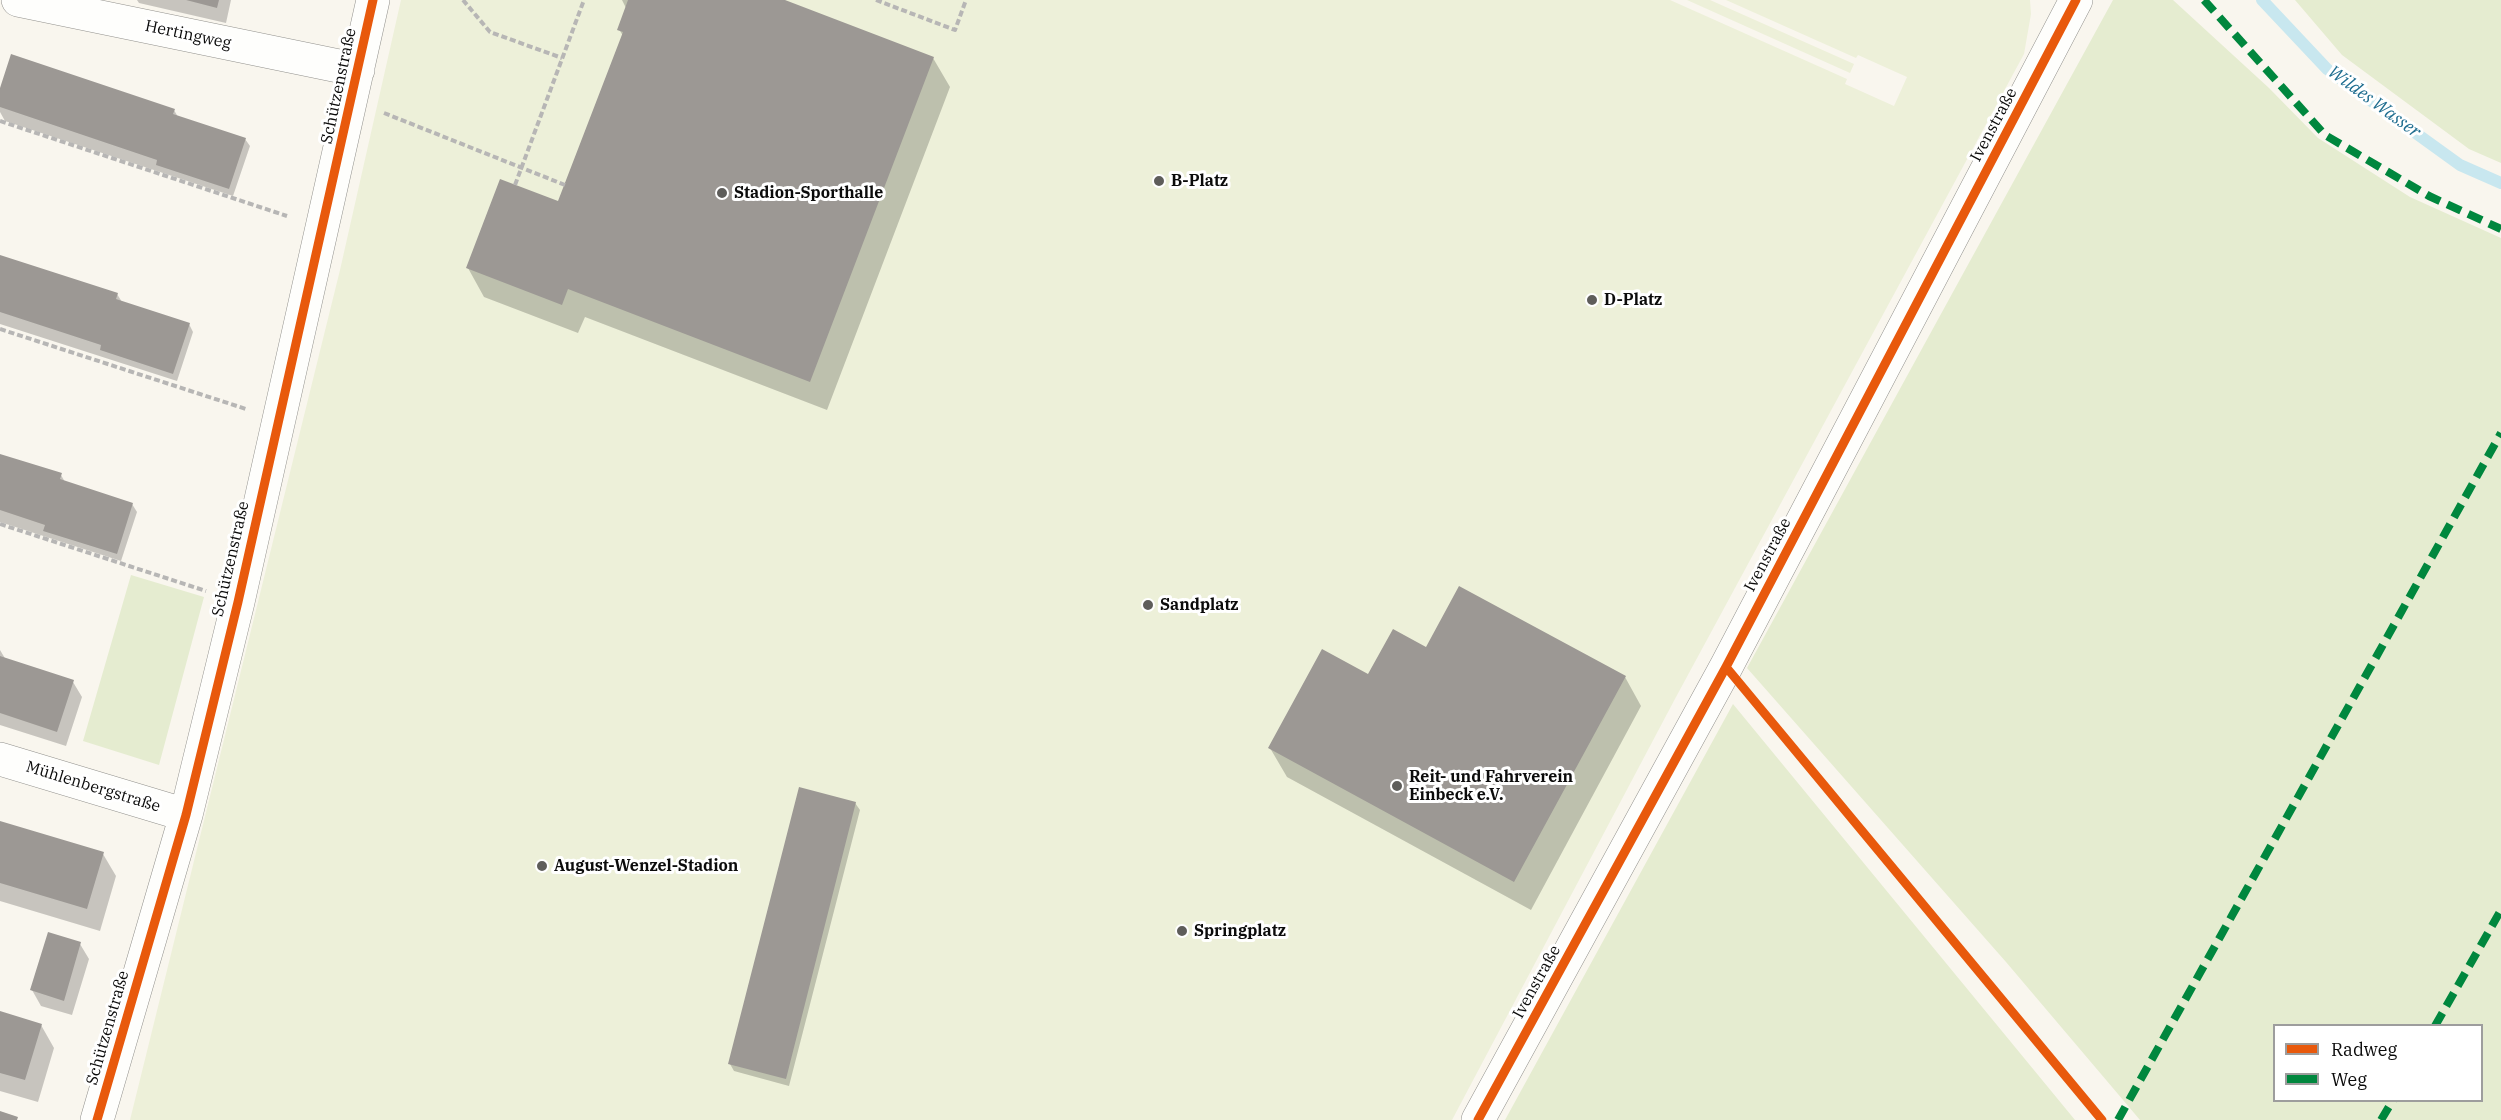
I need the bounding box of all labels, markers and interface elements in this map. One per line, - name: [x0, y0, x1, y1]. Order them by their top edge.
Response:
- street label: Hertingweg: [143, 16, 233, 54]
- street label: Schützenstraße: [317, 26, 361, 146]
- water label: Wildes Wasser: [2324, 61, 2424, 143]
- street label: Ivenstraße: [1967, 85, 2021, 165]
- place label: B-Platz: [1171, 171, 1228, 191]
- marker: B-Platz: [1152, 174, 1166, 188]
- place label: Stadion-Sporthalle: [734, 183, 883, 203]
- marker: Stadion-Sporthalle: [715, 186, 729, 200]
- place label: D-Platz: [1604, 290, 1662, 310]
- marker: D-Platz: [1585, 293, 1599, 307]
- street label: Schützenstraße: [208, 499, 254, 619]
- street label: Ivenstraße: [1741, 515, 1795, 595]
- place label: Sandplatz: [1160, 595, 1239, 615]
- marker: Sandplatz: [1141, 598, 1155, 612]
- street label: Mühlenbergstraße: [23, 757, 163, 817]
- place label: Reit- und Fahrverein Einbeck e.V.: [1409, 767, 1573, 805]
- marker: Reit- und Fahrverein Einbeck e.V.: [1390, 779, 1404, 793]
- place label: August-Wenzel-Stadion: [554, 856, 738, 876]
- marker: August-Wenzel-Stadion: [535, 859, 549, 873]
- place label: Springplatz: [1194, 921, 1286, 941]
- marker: Springplatz: [1175, 924, 1189, 938]
- street label: Ivenstraße: [1509, 942, 1565, 1022]
- street label: Schützenstraße: [83, 969, 133, 1087]
- legend: [2273, 1024, 2483, 1102]
- text: Radweg: [2331, 1038, 2397, 1061]
- text: Weg: [2331, 1068, 2367, 1091]

